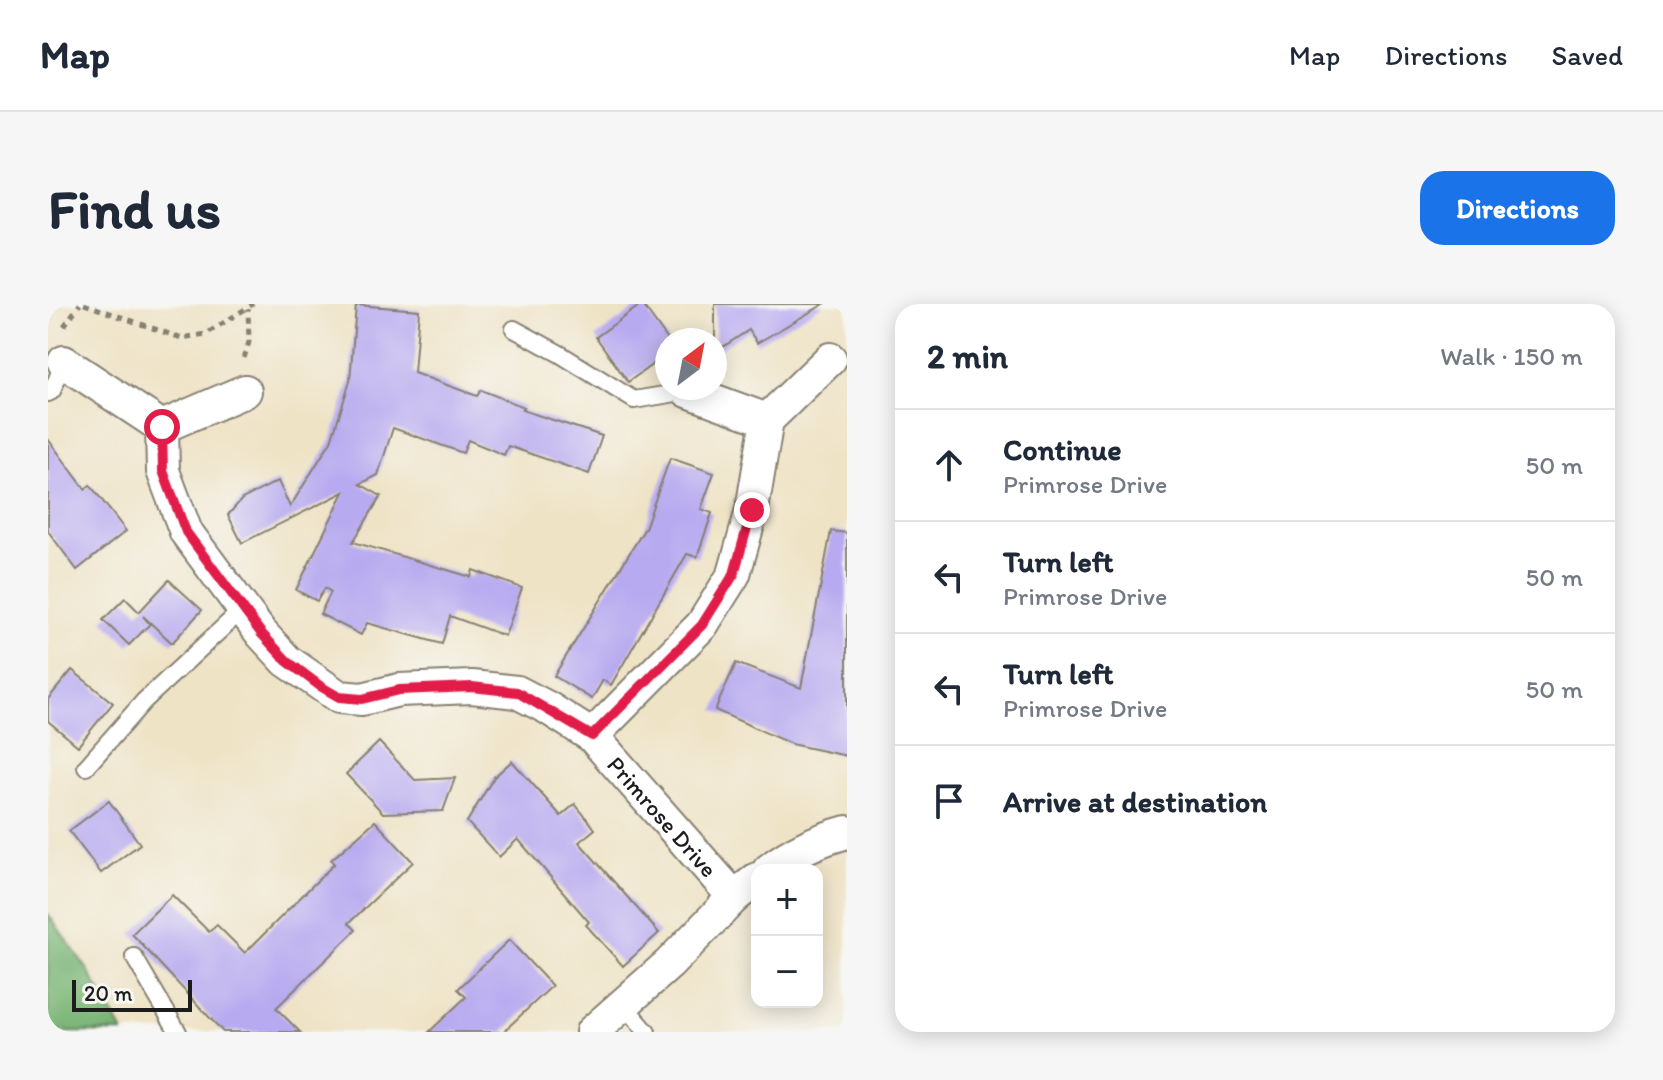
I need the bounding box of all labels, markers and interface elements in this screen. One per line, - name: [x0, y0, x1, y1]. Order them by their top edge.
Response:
- text: Map: [40, 32, 110, 78]
- text: Map: [1289, 38, 1340, 72]
- text: Directions: [1384, 38, 1508, 72]
- text: Saved: [1552, 38, 1623, 72]
- button: Directions: [1420, 171, 1615, 245]
- text: Find us: [48, 175, 221, 242]
- north arrow: [655, 328, 727, 400]
- text: 2 min: [927, 336, 1008, 377]
- text: Walk · 150 m: [1440, 340, 1583, 372]
- route start: [144, 409, 180, 445]
- text: Continue: [1003, 431, 1122, 468]
- icon: ahead: [927, 443, 971, 487]
- text: 50 m: [1526, 449, 1583, 481]
- text: Primrose Drive: [1003, 468, 1167, 500]
- route end: [734, 492, 770, 528]
- text: Turn left: [1003, 543, 1114, 580]
- icon: left: [927, 555, 971, 599]
- text: 50 m: [1526, 561, 1583, 593]
- text: Primrose Drive: [1003, 580, 1167, 612]
- text: Turn left: [1003, 655, 1114, 692]
- icon: left: [927, 667, 971, 711]
- text: 50 m: [1526, 673, 1583, 705]
- text: Primrose Drive: [1003, 692, 1167, 724]
- street label: Primrose Drive: [602, 750, 724, 883]
- icon: arrive: [927, 779, 971, 823]
- text: Arrive at destination: [1003, 783, 1267, 820]
- map controls: [751, 864, 823, 1008]
- button: +: [751, 864, 823, 936]
- button: −: [751, 936, 823, 1008]
- scale bar: [72, 976, 192, 1012]
- text: 20 m: [84, 980, 133, 1007]

